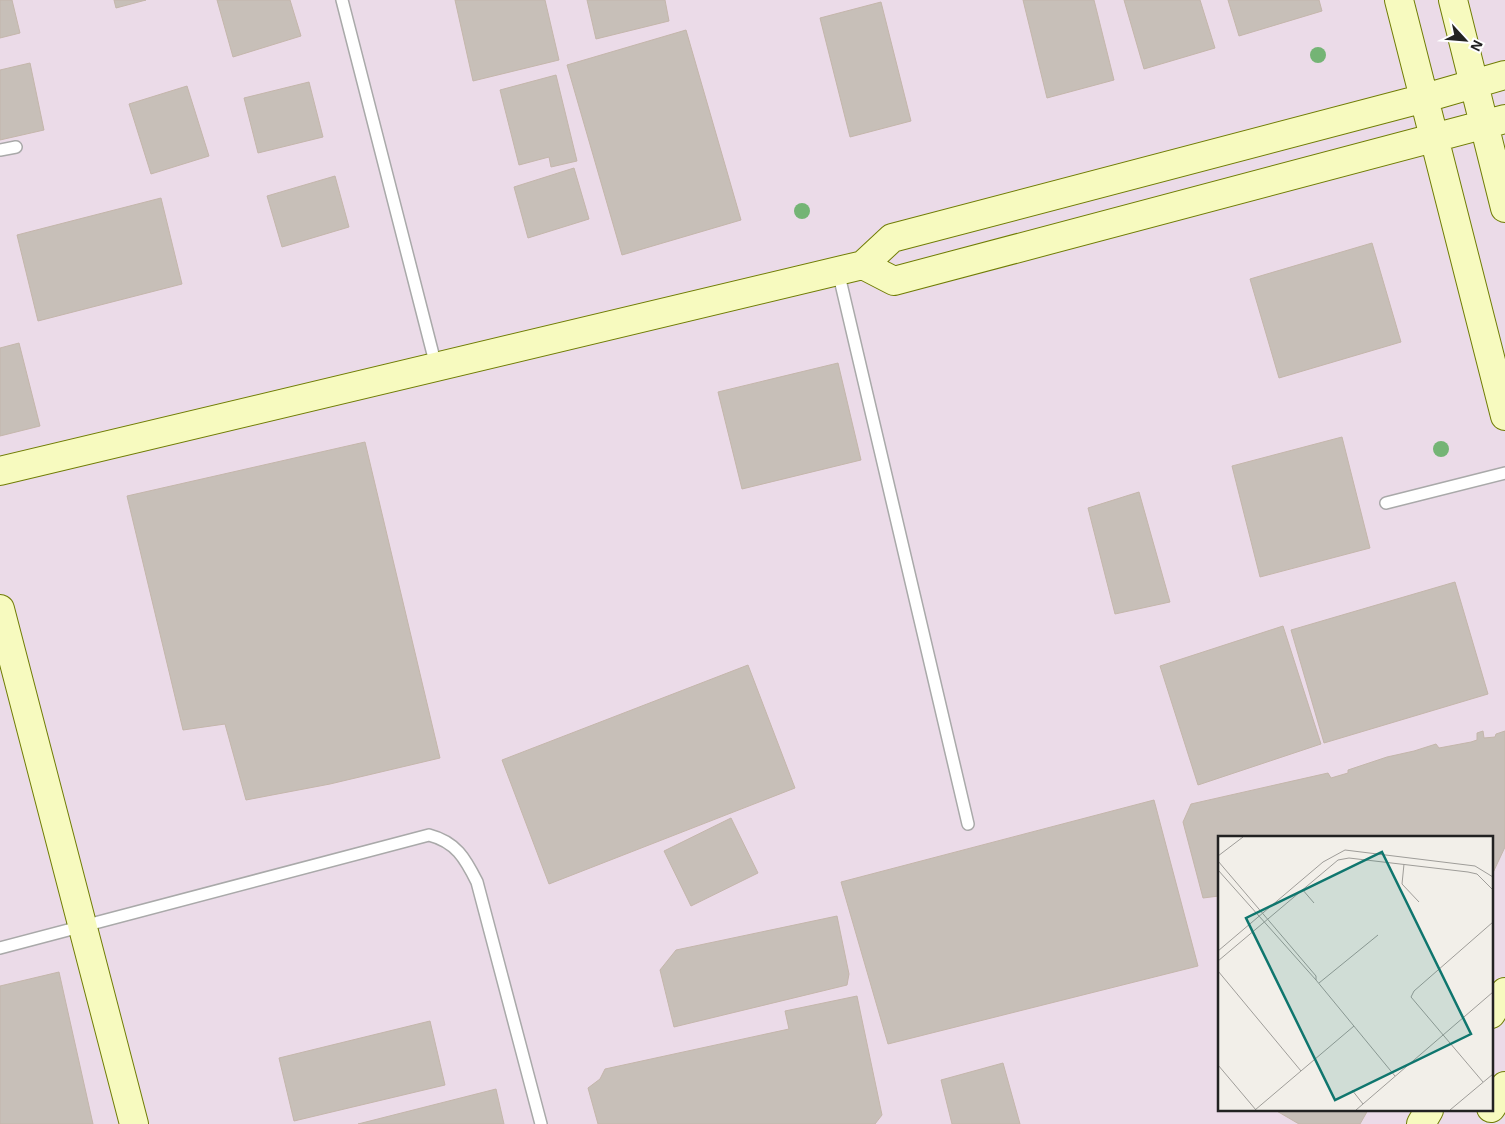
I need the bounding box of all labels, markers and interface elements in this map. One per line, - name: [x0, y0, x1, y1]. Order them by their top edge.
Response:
- north arrow: [1440, 15, 1490, 65]
- text: N: [1467, 38, 1486, 54]
- inset map: [1218, 836, 1492, 1112]

